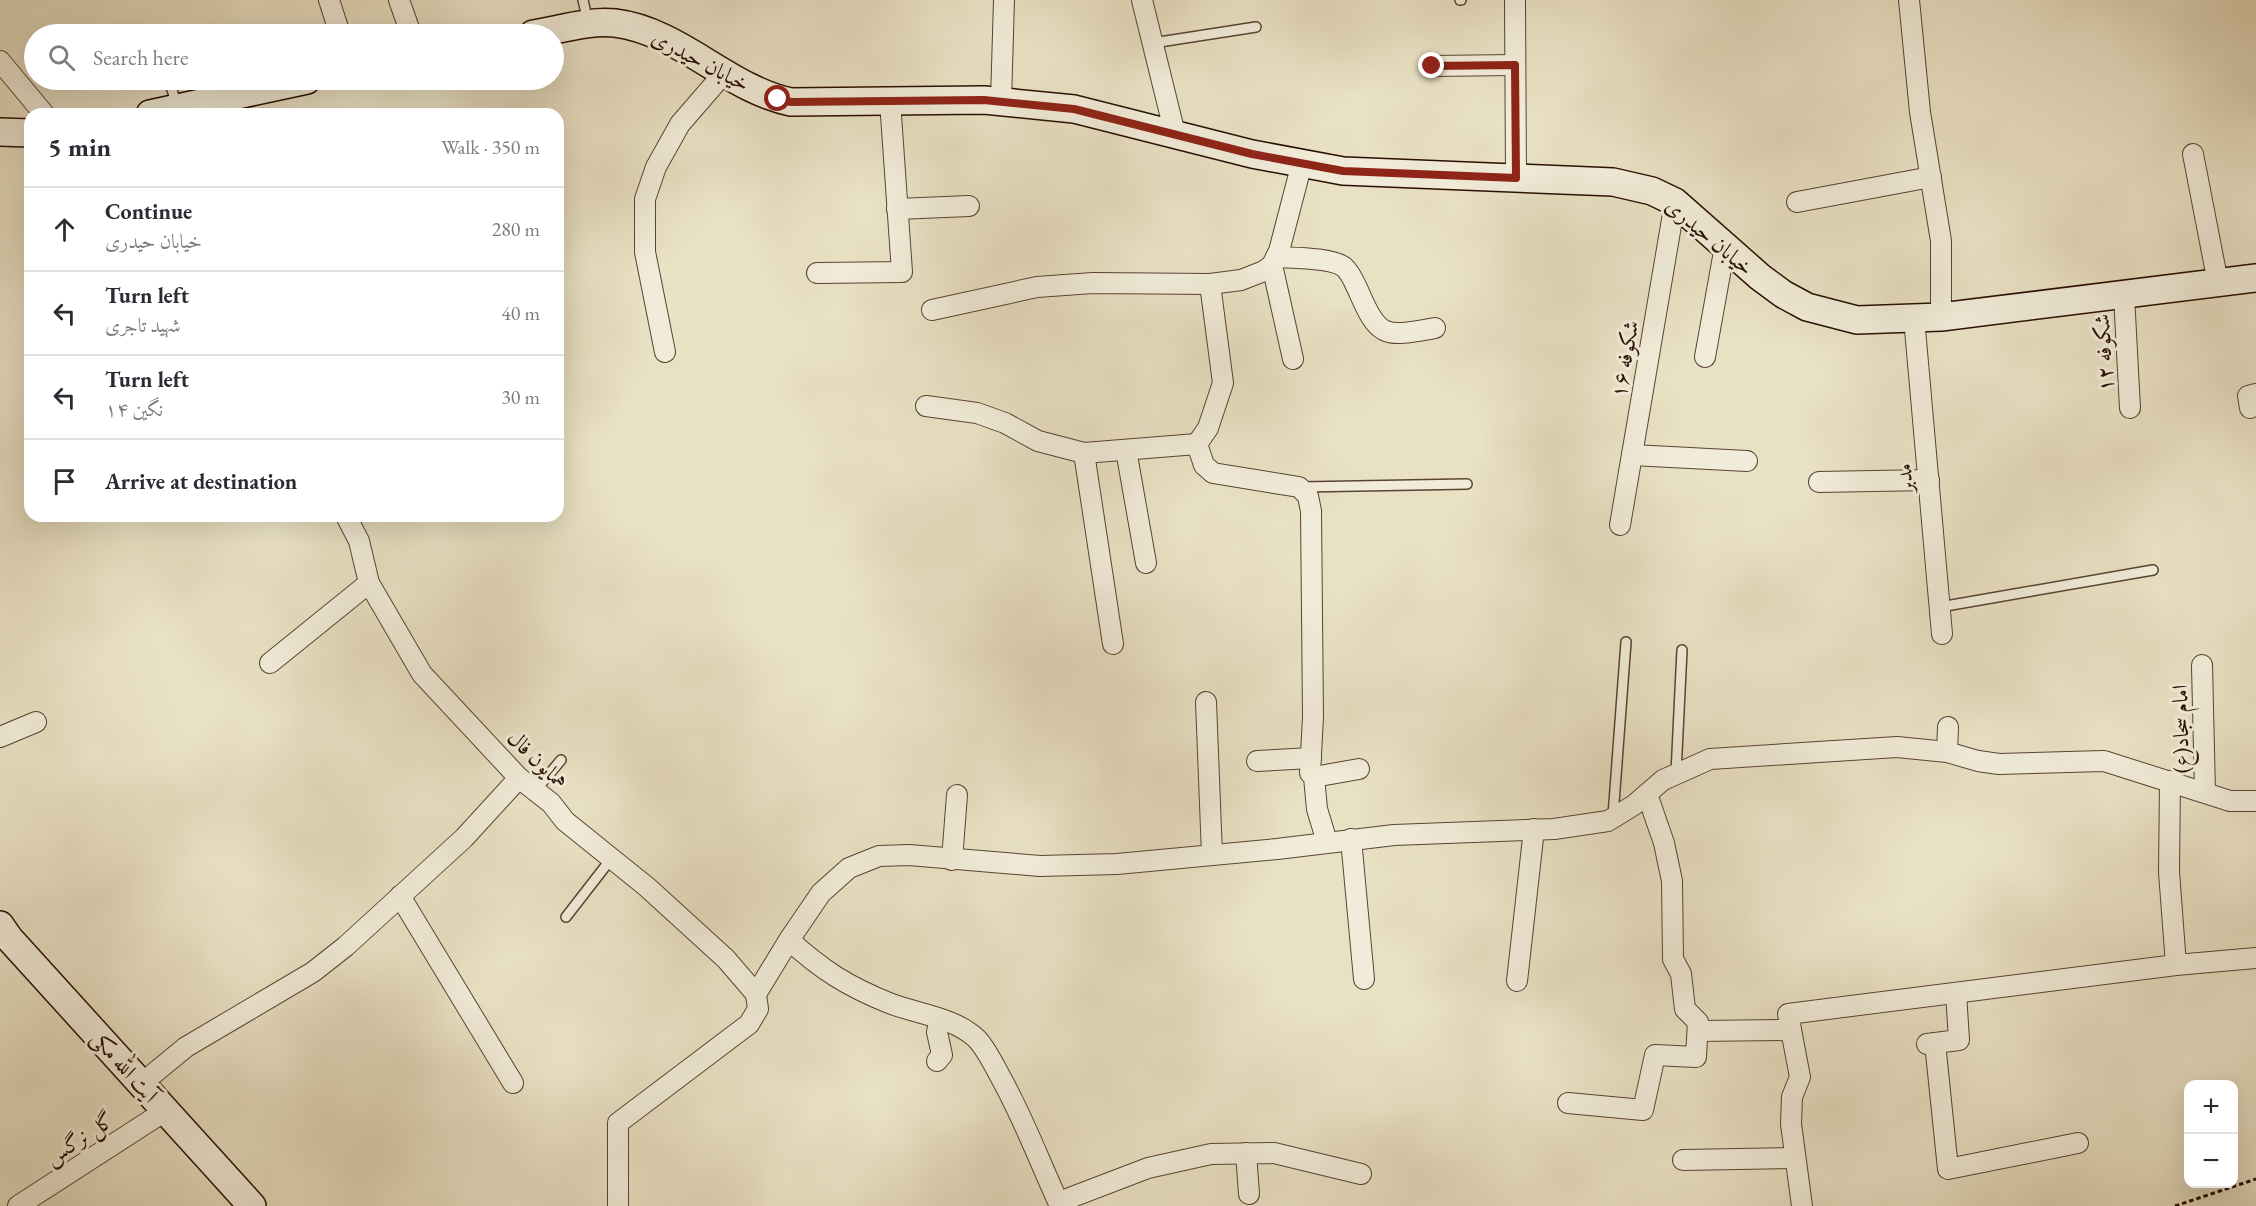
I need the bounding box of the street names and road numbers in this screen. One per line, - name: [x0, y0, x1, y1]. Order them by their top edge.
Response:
- street label: خیابان حیدری: [647, 23, 755, 98]
- street label: خیابان حیدری: [1659, 191, 1760, 282]
- street label: شکوفه ۱۲: [2087, 313, 2120, 393]
- street label: شکوفه ۱۶: [1603, 318, 1646, 400]
- street label: مدبر: [1889, 462, 1920, 496]
- street label: امام سجاد(ع): [2165, 684, 2201, 774]
- street label: همایون فال: [501, 723, 574, 795]
- street label: آیت الله مکی: [84, 1022, 168, 1111]
- street label: گل نرگس: [39, 1105, 120, 1173]

